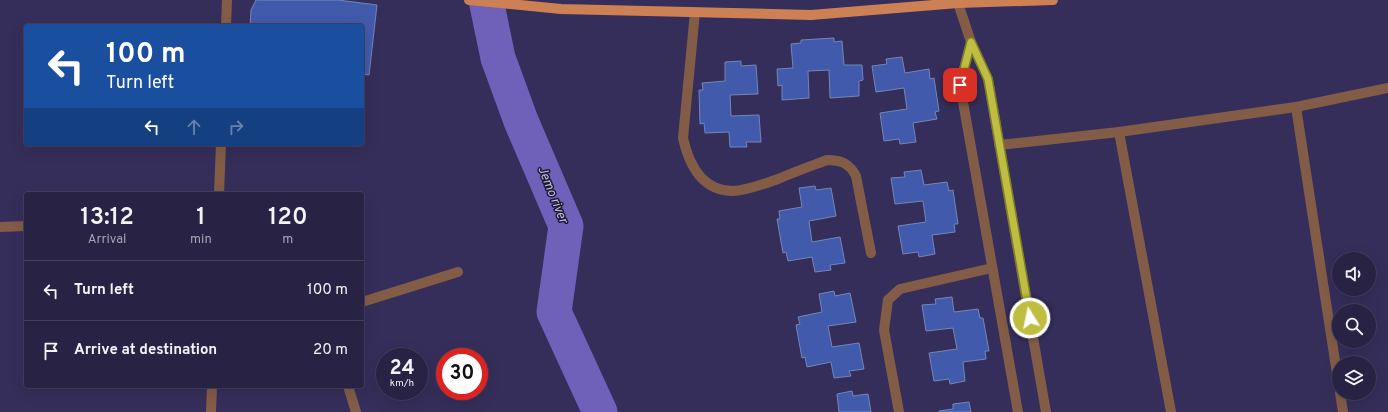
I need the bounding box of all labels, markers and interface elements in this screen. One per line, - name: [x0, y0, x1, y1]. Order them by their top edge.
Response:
- text: 100 m: [106, 37, 186, 73]
- icon: left: [40, 40, 92, 92]
- pin: [943, 68, 977, 102]
- text: Turn left: [106, 72, 174, 95]
- icon: arrive: [949, 74, 971, 96]
- icon: left: [141, 116, 163, 138]
- icon: ahead: [183, 116, 205, 138]
- icon: right: [225, 116, 247, 138]
- water label: Jemo river: [533, 164, 571, 227]
- text: 13:12: [80, 203, 134, 233]
- text: 1: [196, 203, 206, 233]
- text: 120: [268, 203, 308, 233]
- text: Arrival: [88, 232, 126, 248]
- text: min: [190, 232, 212, 248]
- text: m: [282, 232, 293, 248]
- map controls: [1332, 252, 1376, 400]
- button: sound: [1332, 252, 1376, 296]
- icon: left: [40, 280, 62, 302]
- text: Turn left: [74, 281, 134, 300]
- text: 100 m: [307, 281, 348, 300]
- position arrow: [1009, 297, 1051, 339]
- button: search: [1332, 304, 1376, 348]
- icon: arrive: [40, 340, 62, 362]
- text: Arrive at destination: [74, 341, 217, 360]
- text: 20 m: [313, 341, 348, 360]
- speed limit sign: 30: [436, 348, 488, 400]
- text: 24: [389, 356, 415, 382]
- button: layers: [1332, 356, 1376, 400]
- text: km/h: [390, 377, 414, 390]

